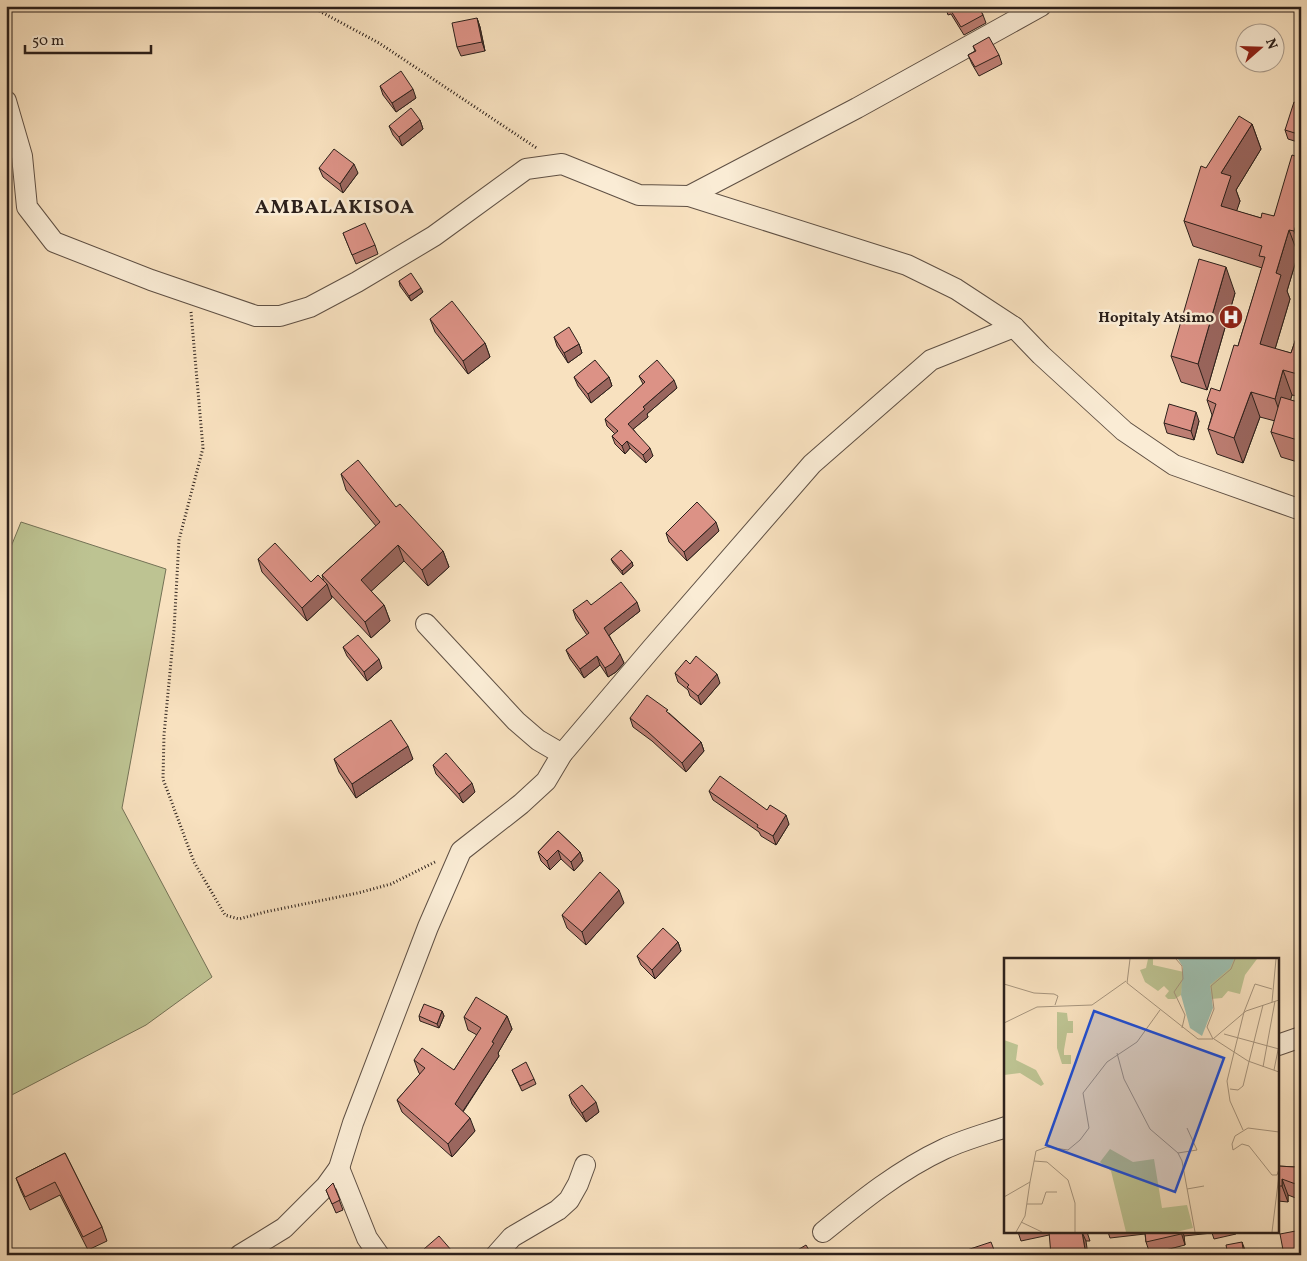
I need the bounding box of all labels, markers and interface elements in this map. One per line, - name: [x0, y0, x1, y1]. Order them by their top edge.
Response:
- scale bar: [25, 22, 151, 54]
- north arrow: [1234, 22, 1284, 72]
- text: 50 m: [32, 31, 64, 52]
- text: N: [1260, 36, 1281, 52]
- district label: AMBALAKISOA: [255, 194, 415, 222]
- hospital icon: Hopitaly Atsimo: [1218, 304, 1244, 330]
- place label: Hopitaly Atsimo: [1098, 308, 1214, 329]
- inset map: [1004, 958, 1280, 1234]

